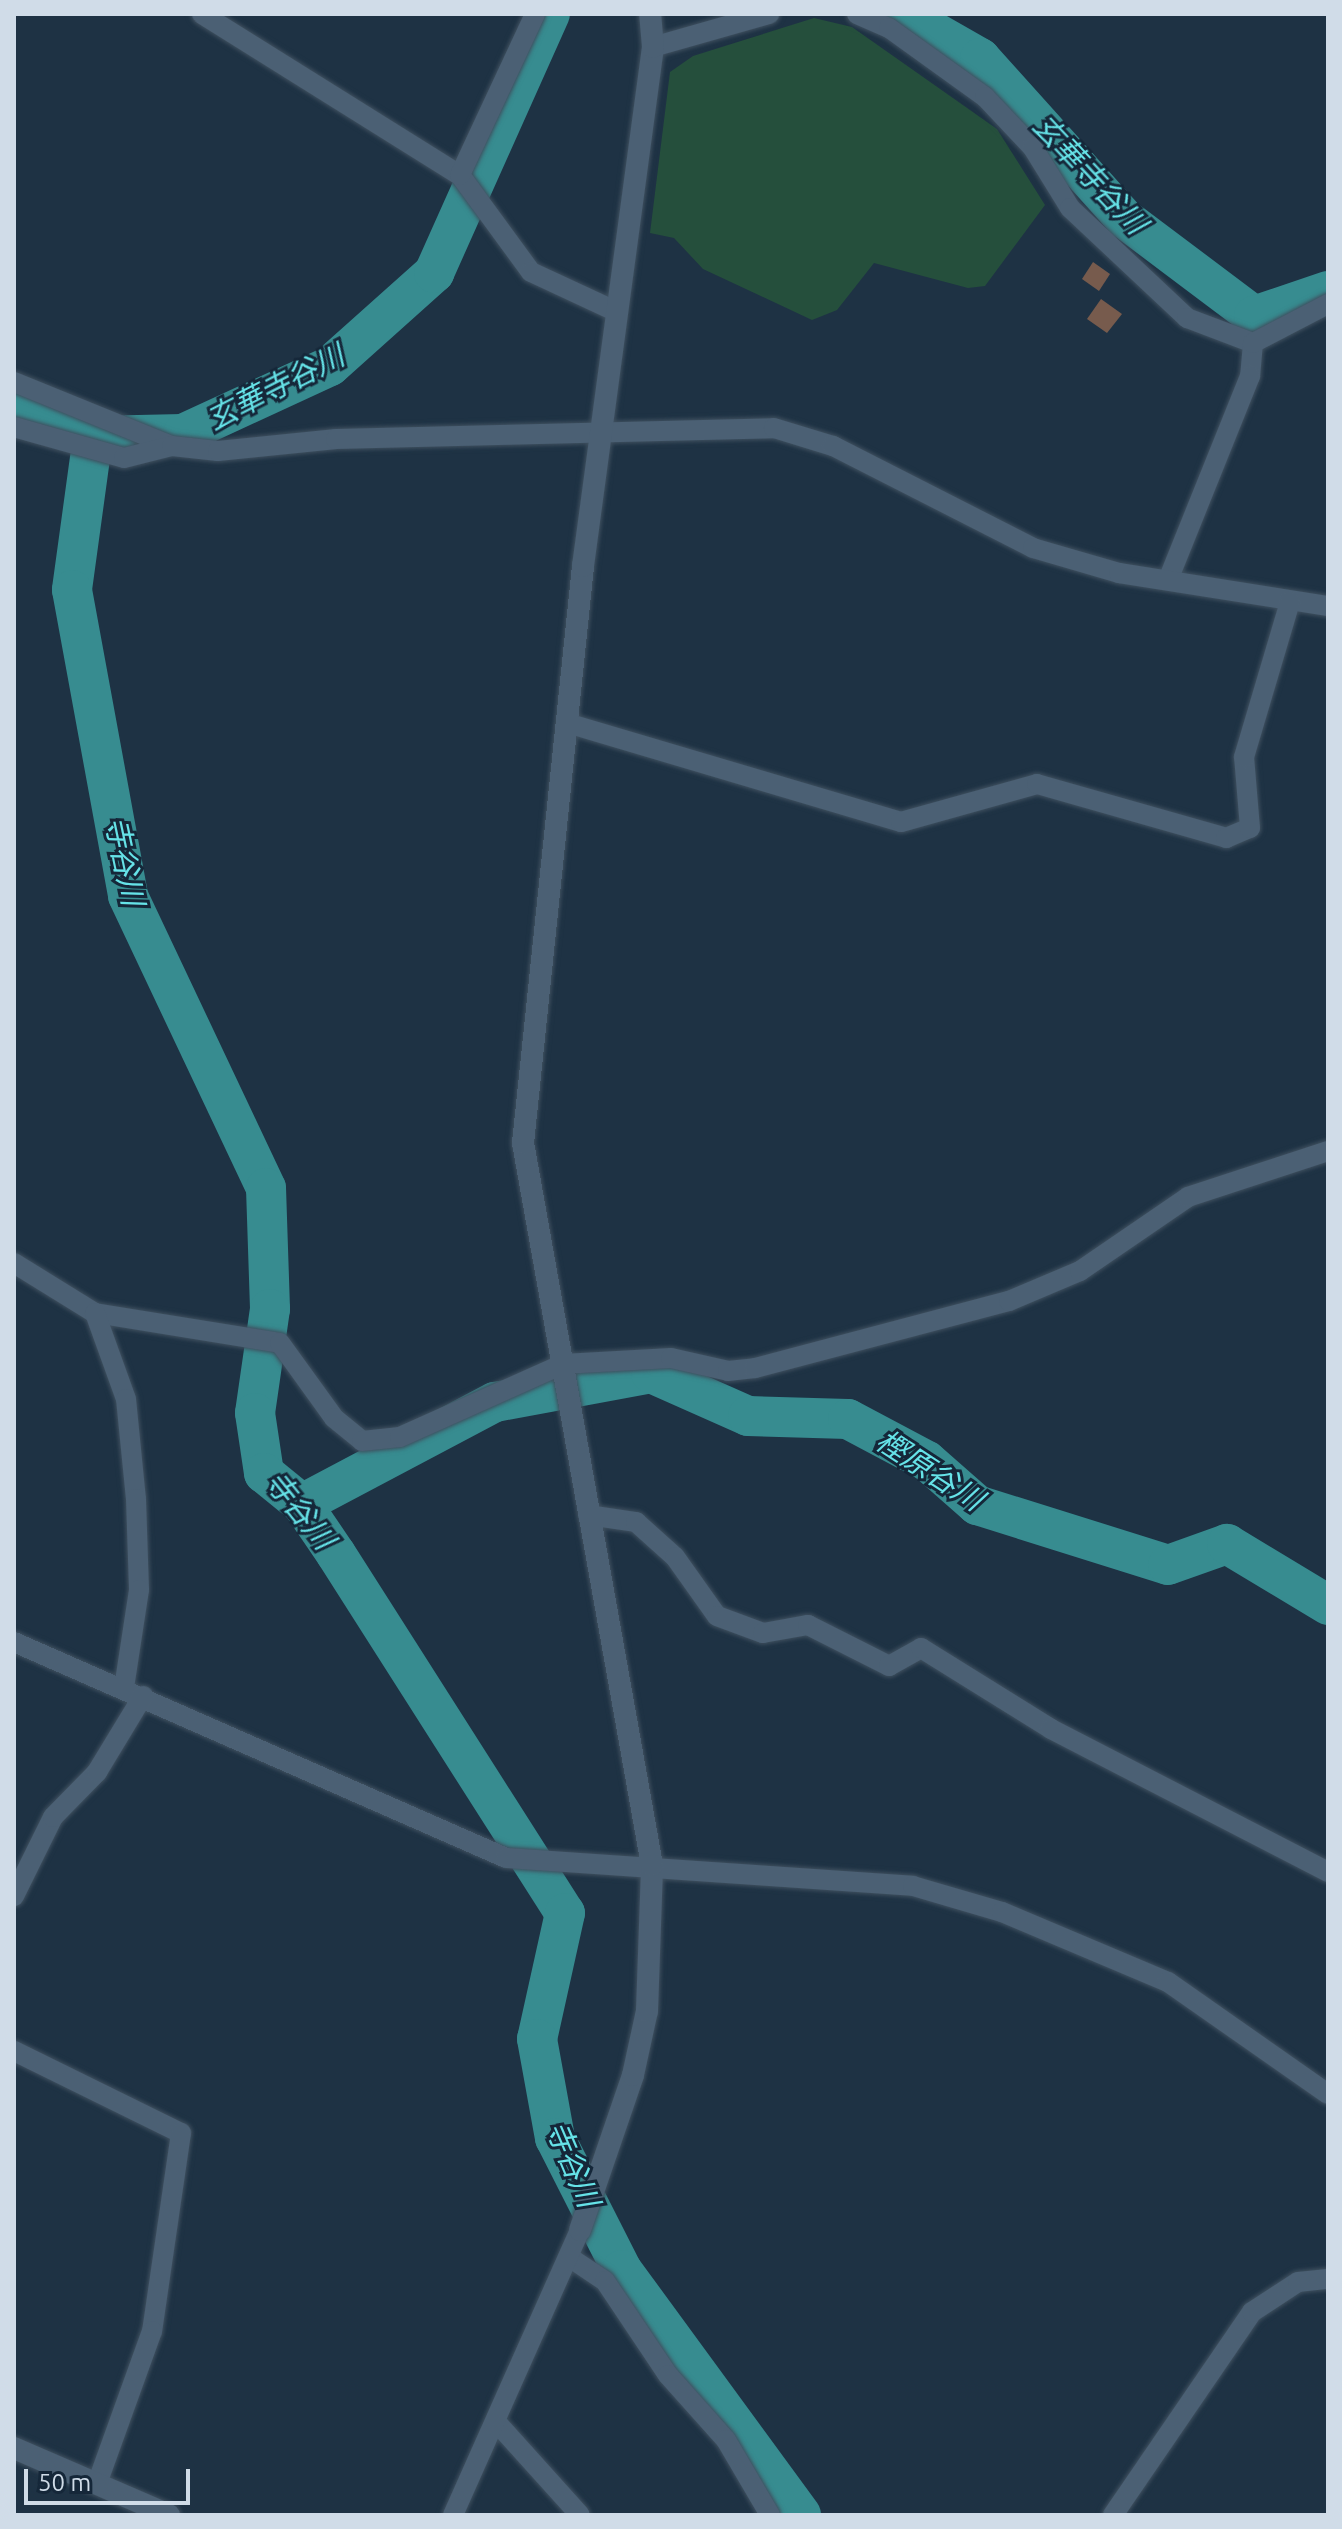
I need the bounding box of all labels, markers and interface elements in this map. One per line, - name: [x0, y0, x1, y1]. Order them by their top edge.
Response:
- water label: 玄華寺谷川: [1026, 107, 1154, 241]
- water label: 玄華寺谷川: [200, 337, 350, 437]
- water label: 寺谷川: [98, 813, 152, 909]
- water label: 樫原谷川: [870, 1422, 990, 1518]
- water label: 寺谷川: [258, 1464, 342, 1556]
- water label: 寺谷川: [539, 2116, 607, 2212]
- scale bar: [28, 2453, 194, 2503]
- text: 50 m: [38, 2469, 91, 2496]

